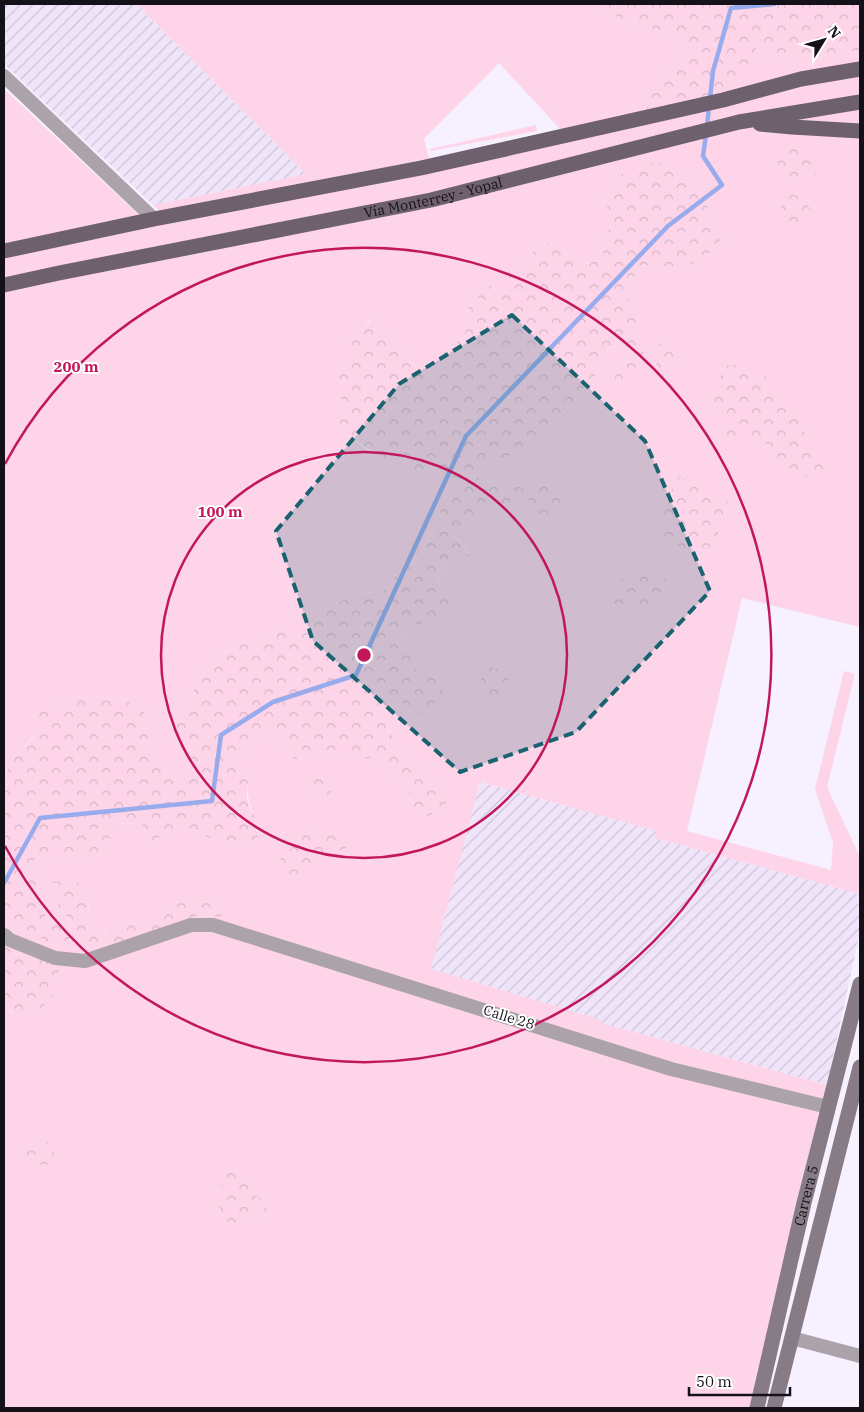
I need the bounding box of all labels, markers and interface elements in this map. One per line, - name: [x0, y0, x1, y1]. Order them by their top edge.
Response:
- north arrow: [799, 15, 849, 65]
- text: N: [824, 22, 845, 42]
- street label: Vía Monterrey - Yopal: [362, 173, 504, 222]
- text: 200 m: [53, 357, 99, 376]
- text: 100 m: [197, 502, 243, 521]
- centre of rings: [355, 646, 373, 664]
- street label: Calle 28: [481, 1001, 537, 1033]
- street label: Carrera 5: [790, 1163, 822, 1228]
- scale bar: [689, 1364, 790, 1396]
- text: 50 m: [696, 1372, 732, 1391]

